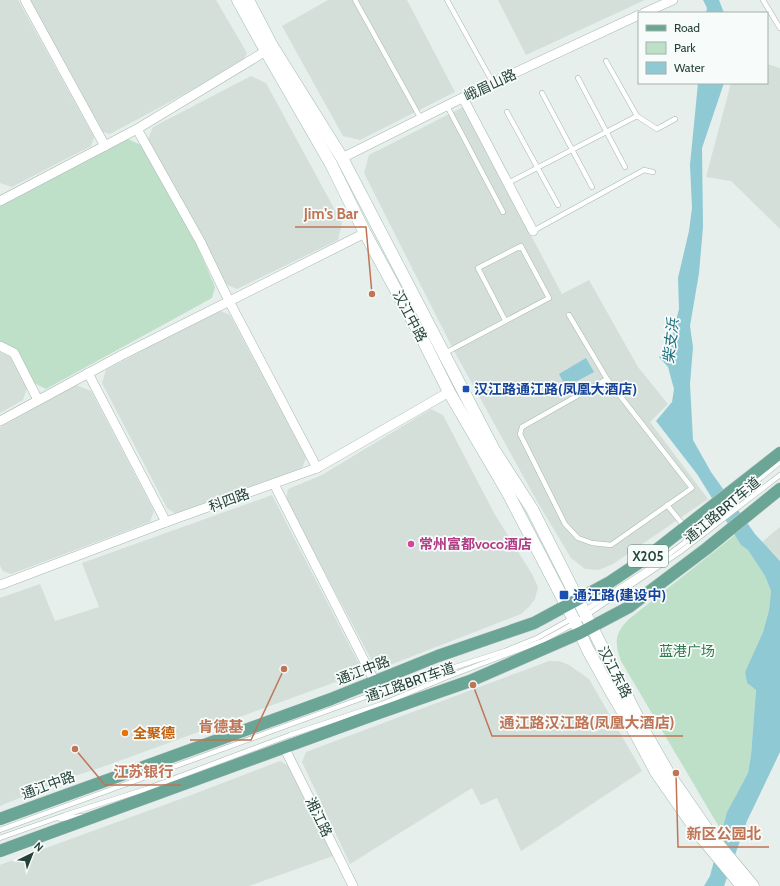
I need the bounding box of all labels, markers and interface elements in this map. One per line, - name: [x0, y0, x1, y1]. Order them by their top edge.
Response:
- legend: [638, 12, 768, 84]
- text: Road: [674, 20, 700, 35]
- text: Park: [674, 40, 696, 55]
- text: Water: [674, 60, 705, 75]
- street label: 峨眉山路: [461, 65, 519, 105]
- callout: Jim's Bar: [295, 200, 366, 227]
- text: Jim's Bar: [303, 205, 358, 223]
- street label: 汉江中路: [389, 287, 431, 345]
- water label: 柴支浜: [660, 316, 683, 364]
- place label: 汉江路通江路(凤凰大酒店): [474, 380, 637, 398]
- marker: 汉江路通江路(凤凰大酒店): [461, 384, 471, 394]
- street label: 通江路BRT车道: [680, 473, 764, 547]
- street label: 科四路: [206, 484, 252, 516]
- place label: 常州富都voco酒店: [419, 535, 532, 553]
- marker: 常州富都voco酒店: [406, 539, 416, 549]
- road number: X205: [628, 545, 668, 567]
- place label: 通江路(建设中): [573, 586, 666, 604]
- marker: 通江路(建设中): [558, 589, 570, 601]
- park label: 蓝港广场: [659, 642, 715, 660]
- street label: 汉江东路: [594, 643, 636, 701]
- street label: 通江中路: [334, 652, 392, 688]
- street label: 通江路BRT车道: [363, 658, 457, 706]
- callout: 通江路汉江路(凤凰大酒店): [492, 709, 683, 736]
- callout: 肯德基: [190, 713, 251, 740]
- text: 通江路汉江路(凤凰大酒店): [500, 714, 674, 732]
- text: 肯德基: [198, 718, 244, 736]
- place label: 全聚德: [133, 724, 175, 742]
- marker: 全聚德: [120, 728, 130, 738]
- callout: 江苏银行: [105, 758, 181, 785]
- text: 江苏银行: [113, 763, 173, 781]
- street label: 通江中路: [19, 767, 77, 803]
- street label: 湘江路: [302, 794, 336, 840]
- callout: 新区公园北: [678, 820, 769, 847]
- text: 新区公园北: [686, 825, 762, 843]
- north arrow: [12, 834, 52, 874]
- text: N: [31, 839, 46, 854]

